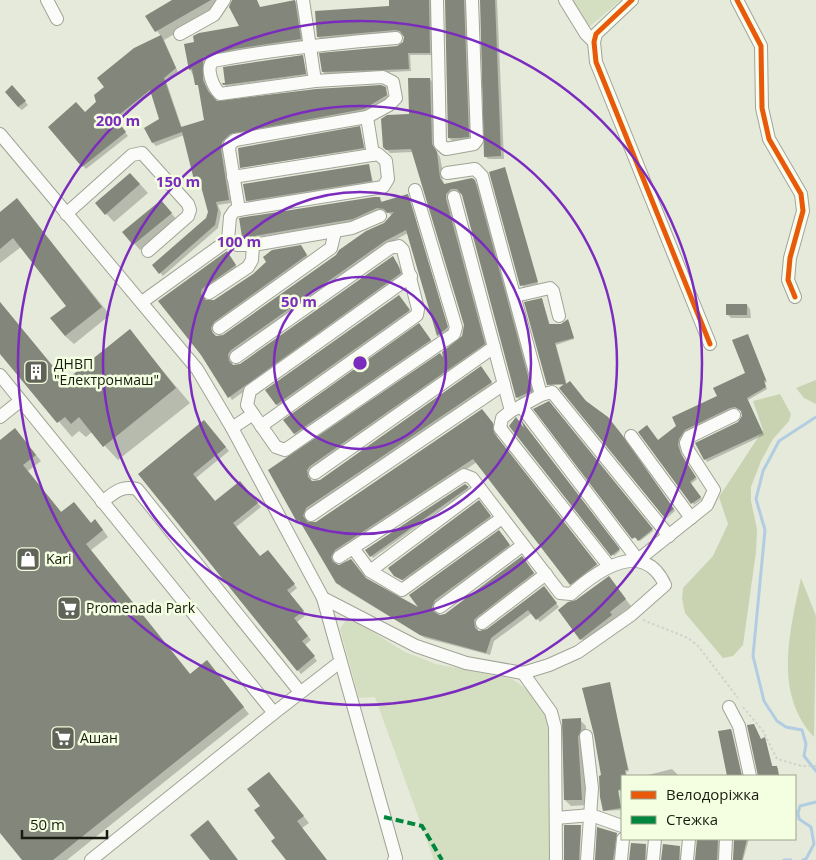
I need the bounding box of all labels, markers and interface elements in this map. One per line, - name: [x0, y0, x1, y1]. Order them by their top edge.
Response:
- text: 200 m: [96, 110, 140, 130]
- text: 150 m: [156, 171, 200, 191]
- text: 100 m: [217, 231, 261, 251]
- text: 50 m: [281, 291, 317, 311]
- place label: ДНВП "Електронмаш": [54, 354, 159, 389]
- centre of rings: [351, 354, 369, 372]
- building icon: ДНВП "Електронмаш": [23, 359, 49, 385]
- shop icon: Kari: [15, 546, 41, 572]
- place label: Kari: [46, 549, 72, 568]
- supermarket icon: Promenada Park: [56, 595, 82, 621]
- place label: Promenada Park: [86, 598, 196, 617]
- supermarket icon: Ашан: [50, 725, 76, 751]
- place label: Ашан: [80, 728, 118, 747]
- legend: [621, 775, 796, 840]
- text: Велодоріжка: [666, 784, 759, 804]
- scale bar: [22, 808, 108, 840]
- text: Стежка: [666, 809, 718, 829]
- text: 50 m: [30, 814, 65, 834]

